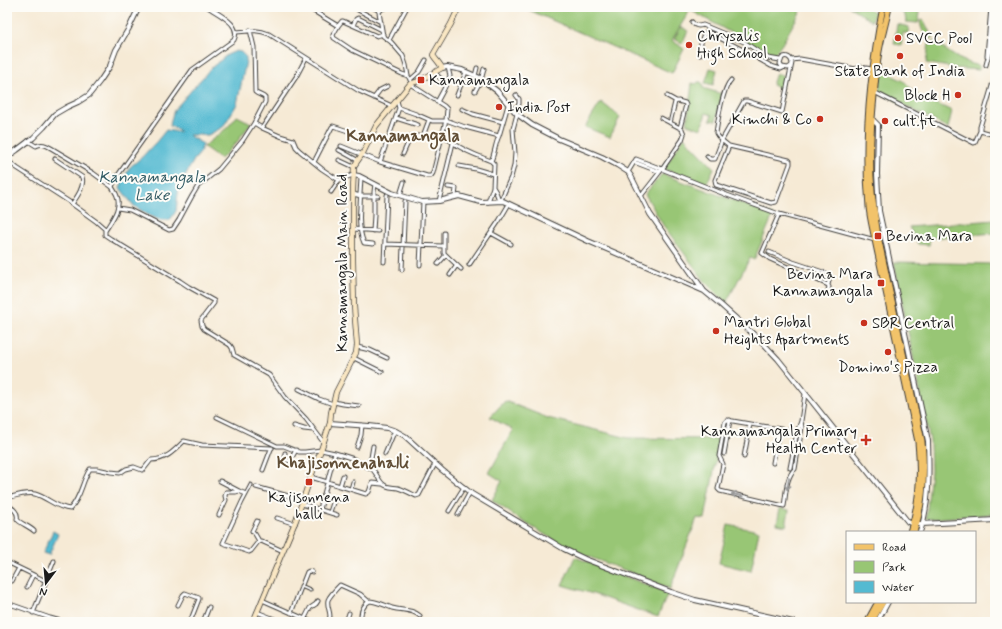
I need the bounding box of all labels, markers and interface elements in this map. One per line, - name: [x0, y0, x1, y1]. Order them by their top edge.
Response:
- place label: Chrysalis High School: [697, 27, 767, 65]
- place label: SVCC Pool: [906, 29, 972, 49]
- marker: SVCC Pool: [893, 33, 903, 43]
- marker: Chrysalis High School: [684, 40, 694, 50]
- marker: State Bank of India: [895, 51, 905, 61]
- place label: State Bank of India: [835, 62, 966, 82]
- place label: Kannamangala: [429, 71, 529, 92]
- marker: Kannamangala: [416, 75, 426, 85]
- place label: Block H: [905, 86, 950, 106]
- marker: Block H: [953, 90, 963, 100]
- place label: India Post: [507, 98, 571, 118]
- marker: India Post: [494, 102, 504, 112]
- place label: Kimchi & Co: [732, 110, 812, 130]
- place label: cult.fit: [893, 112, 936, 132]
- marker: Kimchi & Co: [815, 114, 825, 124]
- marker: cult.fit: [880, 116, 890, 126]
- district label: Kannamangala: [346, 125, 460, 150]
- water label: Kannamangala Lake: [99, 167, 206, 206]
- street label: Kannamangala Main Road: [333, 174, 354, 352]
- place label: Bevina Mara: [886, 227, 972, 247]
- marker: Bevina Mara: [873, 231, 883, 241]
- place label: Bevina Mara Kannamangala: [773, 265, 873, 303]
- marker: Bevina Mara Kannamangala: [876, 278, 886, 288]
- place label: Mantri Global Heights Apartments: [724, 313, 849, 351]
- place label: SBR Central: [872, 314, 954, 334]
- marker: SBR Central: [859, 318, 869, 328]
- marker: Mantri Global Heights Apartments: [711, 326, 721, 336]
- marker: Domino's Pizza: [883, 347, 893, 357]
- place label: Domino's Pizza: [838, 358, 938, 378]
- place label: Kannamangala Primary Health Center: [701, 422, 857, 459]
- marker: Kannamangala Primary Health Center: [860, 434, 872, 446]
- district label: Khajisonnenahalli: [277, 452, 409, 475]
- marker: Kajisonnena halli: [304, 477, 314, 487]
- one-way arrow: [783, 478, 791, 491]
- place label: Kajisonnena halli: [268, 488, 350, 525]
- one-way arrow: [731, 490, 744, 498]
- legend: [846, 531, 976, 603]
- text: Road: [882, 540, 906, 556]
- text: Park: [882, 560, 906, 576]
- north arrow: [26, 563, 66, 603]
- text: Water: [882, 580, 914, 596]
- text: N: [38, 584, 49, 599]

